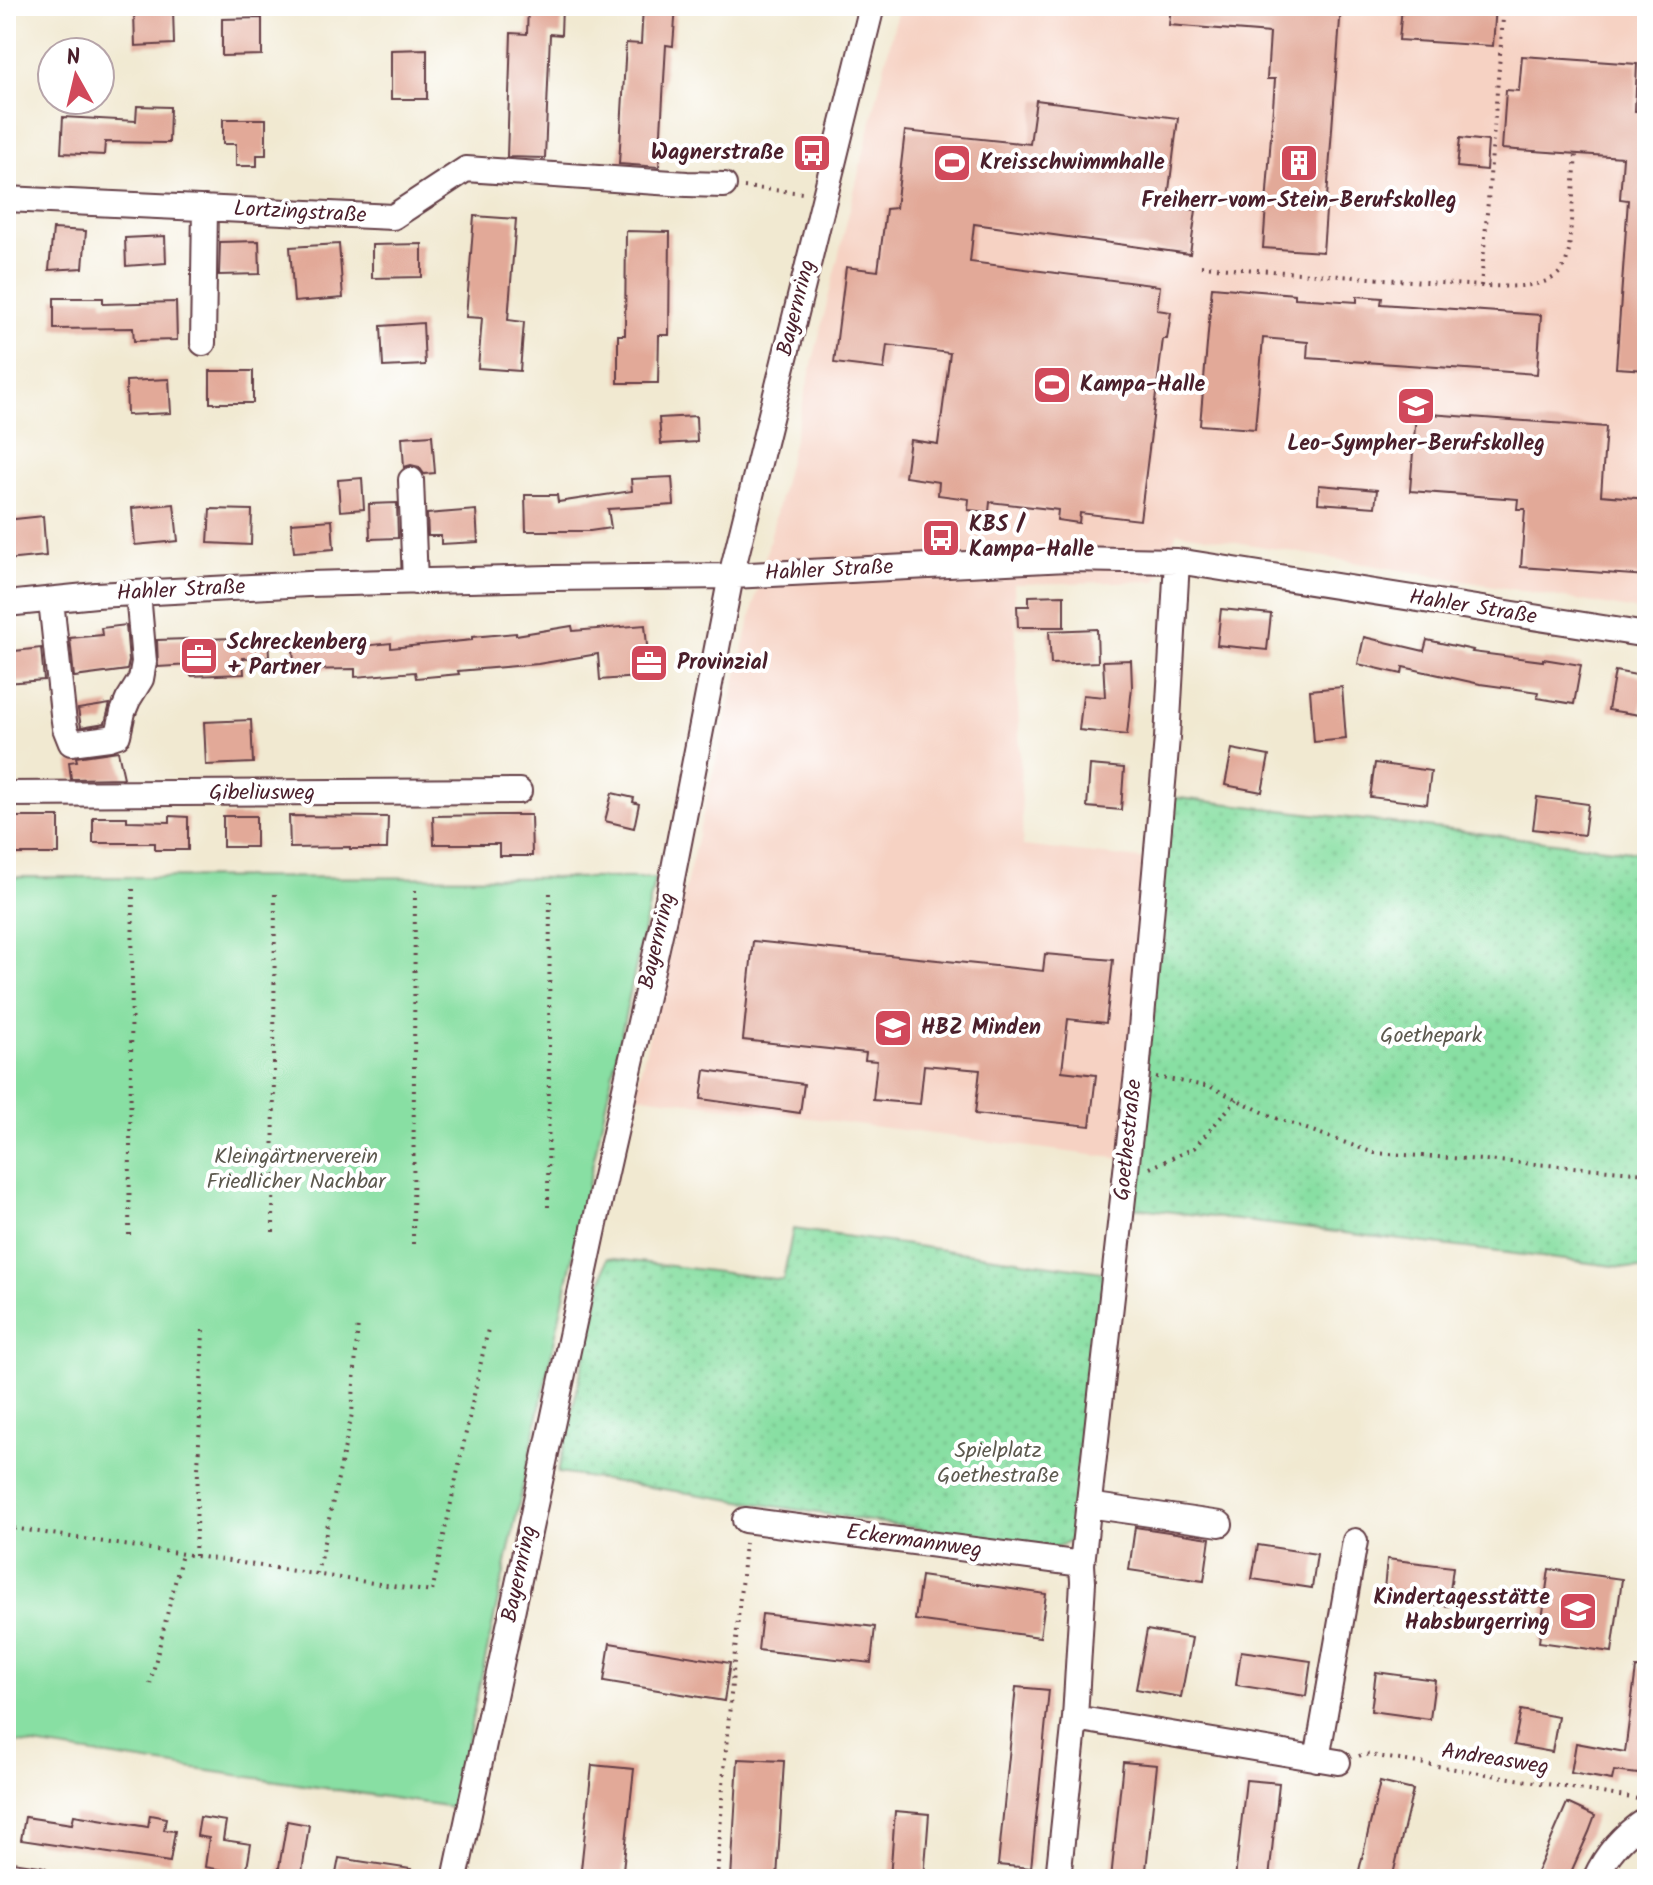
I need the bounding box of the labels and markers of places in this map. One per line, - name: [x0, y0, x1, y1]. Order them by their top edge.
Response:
- bus stop icon: Wagnerstraße: [791, 132, 833, 174]
- place label: Wagnerstraße: [651, 136, 784, 171]
- sports icon: Kreisschwimmhalle: [931, 142, 973, 184]
- building icon: Freiherr-vom-Stein-Berufskolleg: [1278, 142, 1320, 184]
- place label: Kreisschwimmhalle: [980, 146, 1165, 181]
- place label: Freiherr-vom-Stein-Berufskolleg: [1141, 184, 1457, 219]
- sports icon: Kampa-Halle: [1031, 364, 1073, 406]
- place label: Kampa-Halle: [1080, 368, 1205, 403]
- school or university icon: Leo-Sympher-Berufskolleg: [1395, 385, 1437, 427]
- place label: Leo-Sympher-Berufskolleg: [1287, 427, 1545, 462]
- place label: KBS / Kampa-Halle: [969, 508, 1094, 568]
- bus stop icon: KBS / Kampa-Halle: [920, 517, 962, 559]
- place label: Schreckenberg + Partner: [227, 626, 367, 686]
- office icon: Schreckenberg + Partner: [178, 635, 220, 677]
- office icon: Provinzial: [628, 642, 670, 684]
- place label: Provinzial: [677, 646, 768, 681]
- school or university icon: HBZ Minden: [872, 1007, 914, 1049]
- place label: HBZ Minden: [921, 1011, 1041, 1046]
- place label: Kindertagesstätte Habsburgerring: [1373, 1581, 1550, 1641]
- school or university icon: Kindertagesstätte Habsburgerring: [1557, 1590, 1599, 1632]

